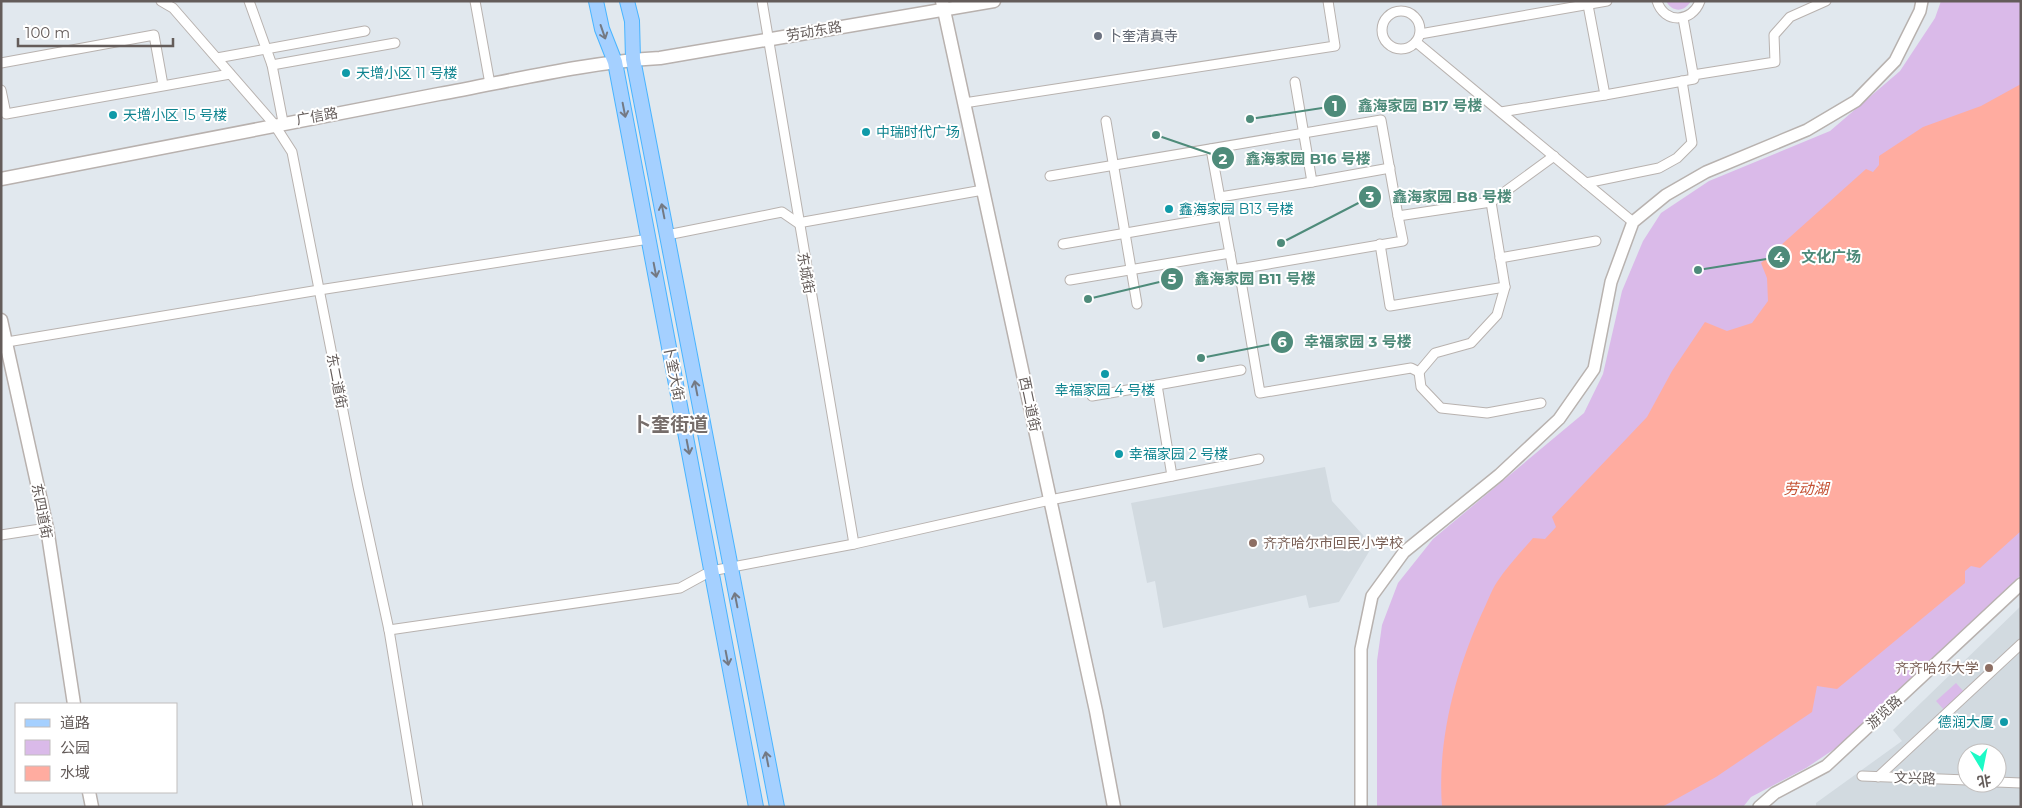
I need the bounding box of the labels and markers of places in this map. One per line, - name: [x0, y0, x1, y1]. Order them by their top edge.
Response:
- place label: 卜奎清真寺: [1108, 27, 1178, 45]
- marker: 卜奎清真寺: [1092, 30, 1104, 42]
- place label: 天增小区 11 号楼: [356, 64, 457, 82]
- marker: 天增小区 11 号楼: [340, 67, 352, 79]
- callout: 鑫海家园 B17 号楼: [1322, 91, 1492, 121]
- place label: 天增小区 15 号楼: [123, 106, 227, 124]
- marker: 天增小区 15 号楼: [107, 109, 119, 121]
- place label: 中瑞时代广场: [876, 123, 960, 141]
- marker: 中瑞时代广场: [860, 126, 872, 138]
- callout: 鑫海家园 B16 号楼: [1211, 143, 1381, 173]
- callout: 鑫海家园 B8 号楼: [1357, 182, 1522, 212]
- place label: 鑫海家园 B13 号楼: [1179, 200, 1294, 218]
- marker: 鑫海家园 B13 号楼: [1163, 203, 1175, 215]
- callout: 文化广场: [1766, 242, 1871, 272]
- callout: 鑫海家园 B11 号楼: [1159, 264, 1326, 294]
- callout: 幸福家园 3 号楼: [1269, 327, 1421, 357]
- marker: 幸福家园 4 号楼: [1099, 368, 1111, 380]
- place label: 幸福家园 4 号楼: [1055, 381, 1155, 399]
- place label: 幸福家园 2 号楼: [1129, 445, 1228, 463]
- marker: 幸福家园 2 号楼: [1113, 448, 1125, 460]
- place label: 齐齐哈尔市回民小学校: [1263, 534, 1403, 552]
- marker: 齐齐哈尔市回民小学校: [1247, 537, 1259, 549]
- place label: 齐齐哈尔大学: [1895, 659, 1979, 677]
- marker: 齐齐哈尔大学: [1983, 662, 1995, 674]
- place label: 德润大厦: [1938, 713, 1994, 731]
- marker: 德润大厦: [1998, 716, 2010, 728]

